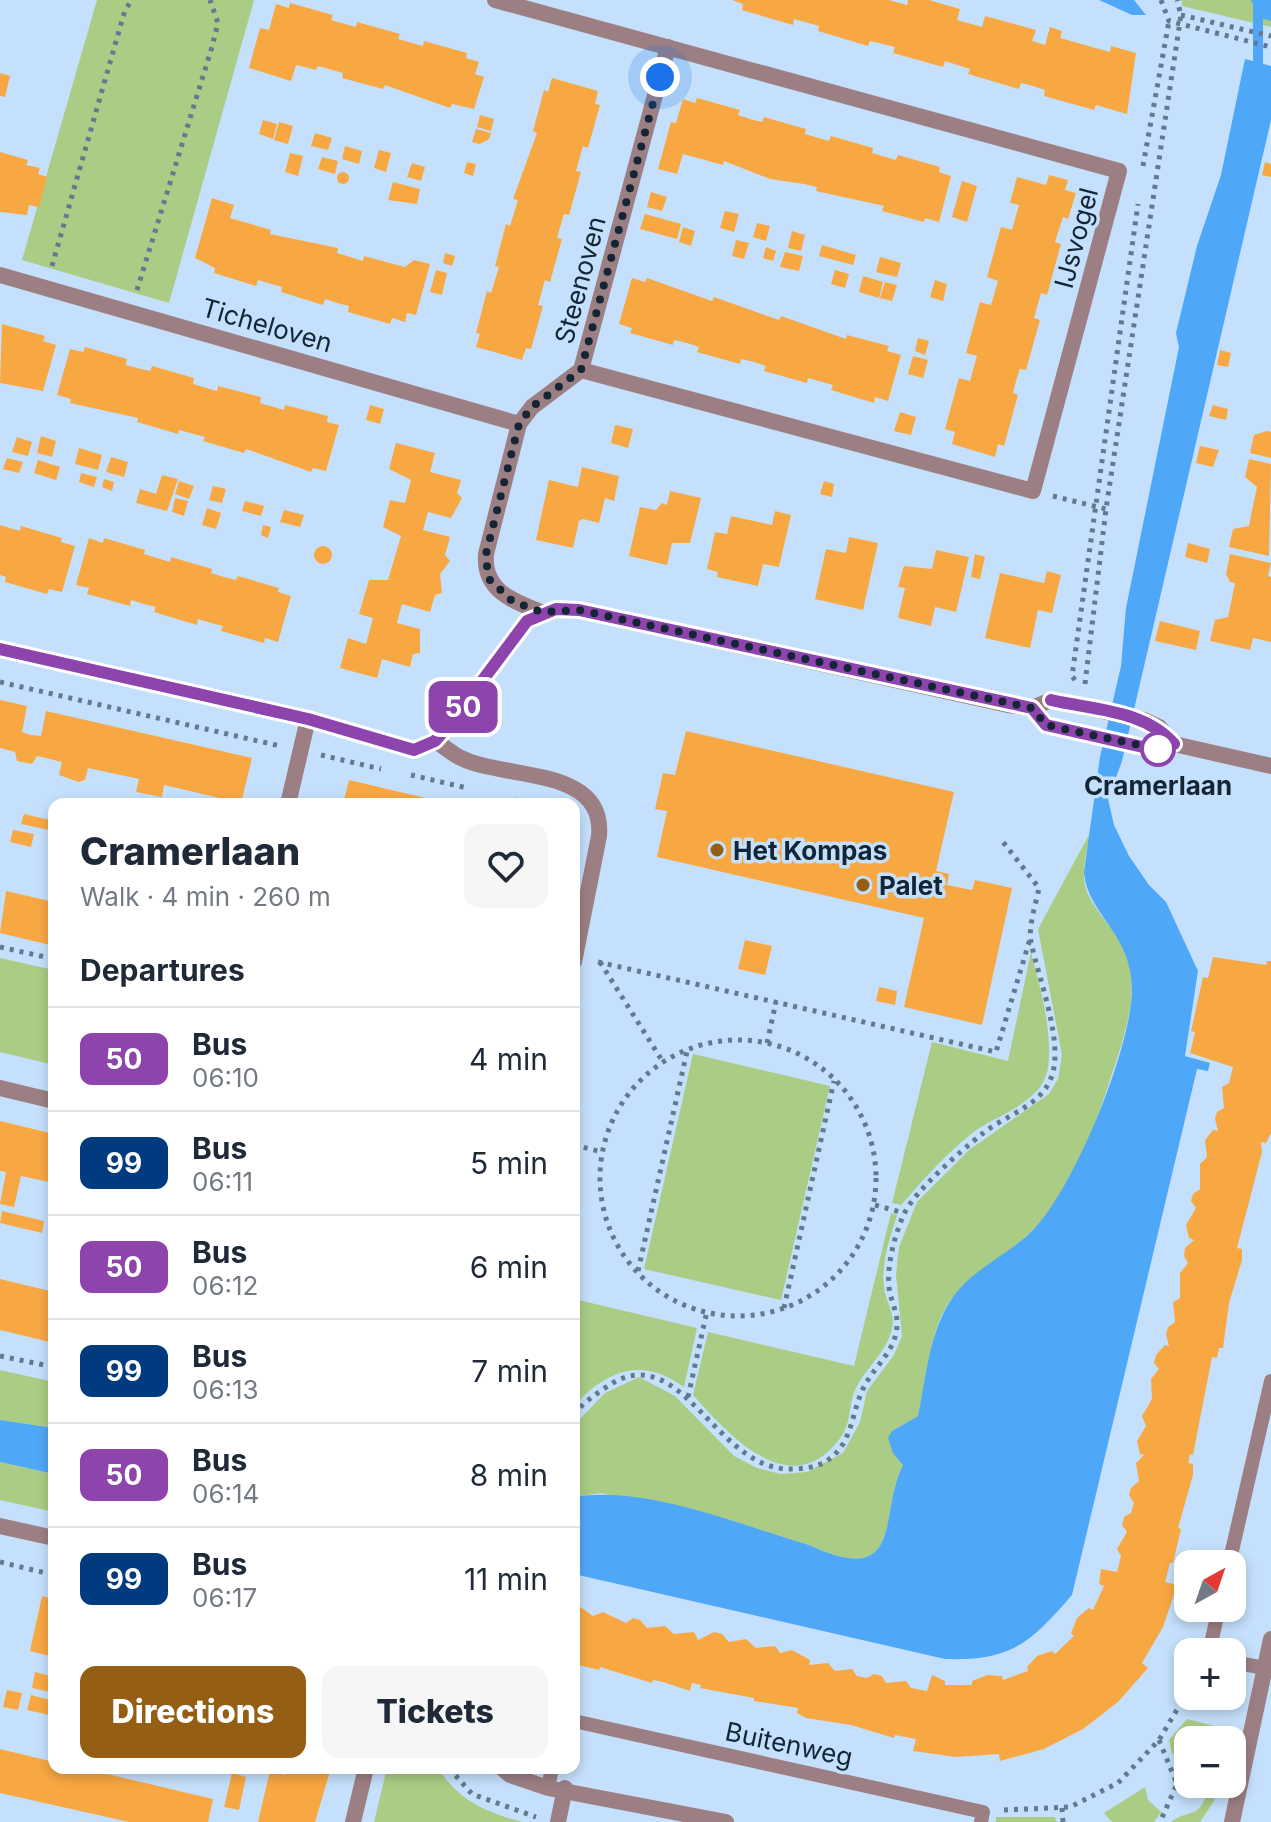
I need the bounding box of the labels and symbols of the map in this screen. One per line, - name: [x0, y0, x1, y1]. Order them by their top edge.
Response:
- your location: [640, 57, 680, 97]
- street label: IJsvogel: [1048, 184, 1104, 292]
- street label: Steenoven: [548, 213, 612, 347]
- street label: Ticheloven: [198, 292, 336, 358]
- line badge: 50: [427, 681, 499, 733]
- marker: Cramerlaan: [1141, 732, 1175, 766]
- place label: Cramerlaan: [1084, 770, 1232, 801]
- place label: Het Kompas: [733, 835, 887, 866]
- marker: Het Kompas: [708, 841, 726, 859]
- place label: Palet: [879, 870, 943, 901]
- marker: Palet: [854, 876, 872, 894]
- north arrow: [1174, 1550, 1246, 1622]
- street label: Buitenweg: [723, 1715, 855, 1773]

